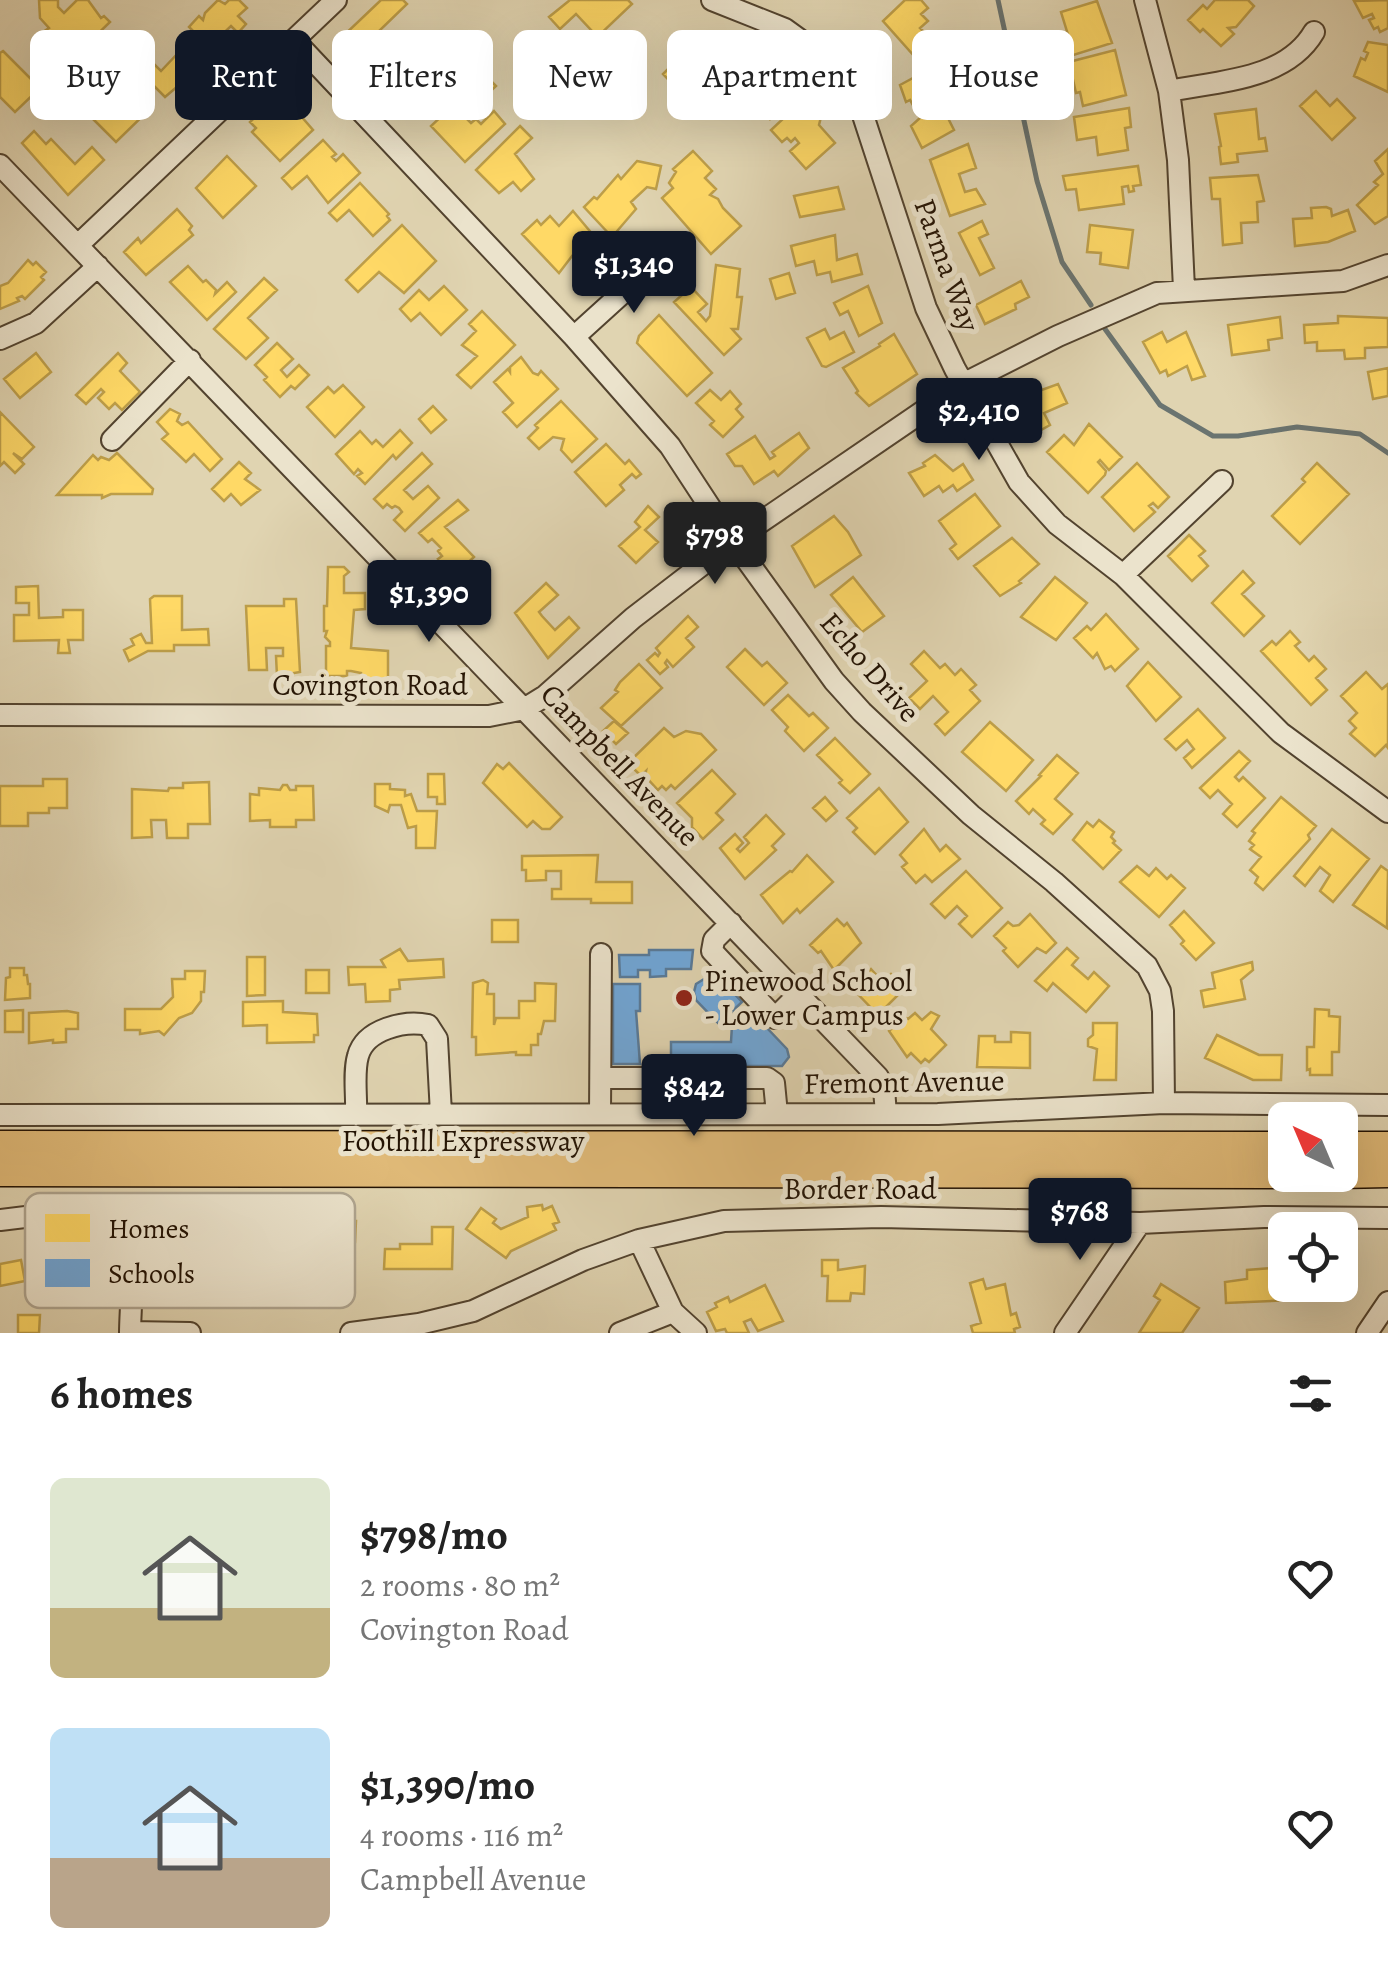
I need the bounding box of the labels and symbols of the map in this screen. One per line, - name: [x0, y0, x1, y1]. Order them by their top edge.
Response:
- street label: Parma Way: [904, 193, 990, 338]
- pin: $1,340: [553, 231, 715, 316]
- pin: $2,410: [898, 378, 1060, 463]
- pin: $798: [656, 502, 774, 587]
- pin: $1,390: [348, 560, 510, 645]
- street label: Echo Drive: [811, 603, 929, 731]
- street label: Covington Road: [272, 665, 469, 705]
- street label: Campbell Avenue: [532, 675, 708, 855]
- place label: Pinewood School - Lower Campus: [704, 961, 912, 1035]
- marker: Pinewood School - Lower Campus: [673, 987, 695, 1009]
- pin: $842: [635, 1054, 753, 1139]
- street label: Fremont Avenue: [803, 1060, 1005, 1104]
- north arrow: [1268, 1102, 1358, 1192]
- street label: Foothill Expressway: [342, 1121, 585, 1161]
- street label: Border Road: [783, 1169, 937, 1209]
- pin: $768: [1021, 1178, 1139, 1263]
- legend: [25, 1193, 355, 1308]
- text: Homes: [108, 1210, 190, 1248]
- text: Schools: [108, 1255, 195, 1293]

